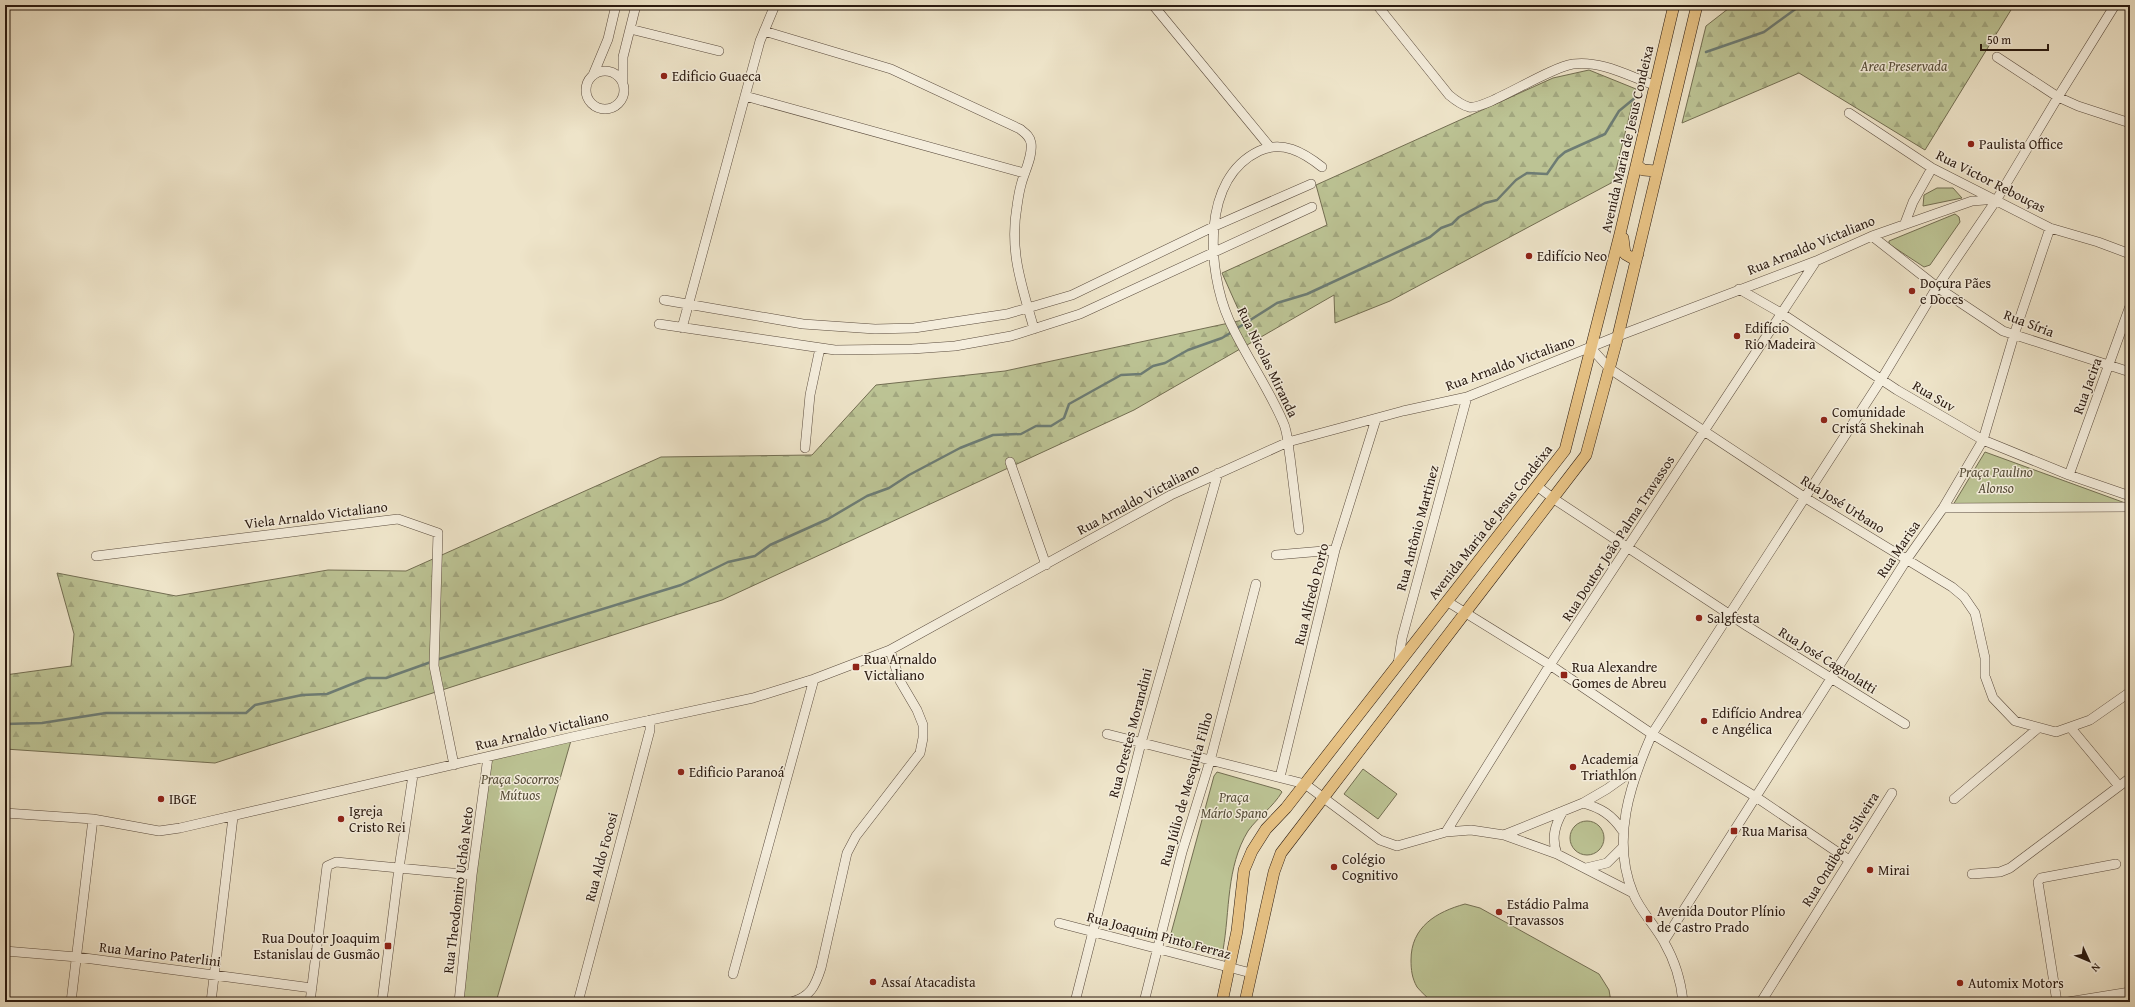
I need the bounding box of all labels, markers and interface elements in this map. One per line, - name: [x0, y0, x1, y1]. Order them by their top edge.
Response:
- scale bar: [1981, 26, 2048, 52]
- text: 50 m: [1987, 31, 2011, 48]
- street label: Avenida Maria de Jesus Condeixa: [1596, 43, 1658, 235]
- park label: Area Preservada: [1860, 56, 1948, 76]
- place label: Edificio Guaeca: [672, 66, 761, 86]
- marker: Edificio Guaeca: [659, 71, 669, 81]
- place label: Paulista Office: [1979, 134, 2063, 154]
- marker: Paulista Office: [1966, 139, 1976, 149]
- street label: Rua Victor Rebouças: [1933, 145, 2049, 217]
- street label: Rua Arnaldo Victaliano: [1744, 210, 1878, 280]
- place label: Edifício Neo: [1537, 246, 1607, 266]
- marker: Edifício Neo: [1524, 251, 1534, 261]
- place label: Doçura Pães e Doces: [1920, 273, 1991, 309]
- marker: Doçura Pães e Doces: [1907, 286, 1917, 296]
- street label: Rua Nicolas Miranda: [1233, 303, 1304, 421]
- street label: Rua Síria: [2001, 304, 2057, 342]
- place label: Edifício Rio Madeira: [1745, 318, 1816, 354]
- street label: Rua Arnaldo Victaliano: [1443, 330, 1577, 396]
- marker: Edifício Rio Madeira: [1732, 331, 1742, 341]
- street label: Rua Jacira: [2068, 355, 2107, 417]
- street label: Rua Suv: [1909, 375, 1959, 417]
- place label: Comunidade Cristã Shekinah: [1832, 402, 1924, 438]
- marker: Comunidade Cristã Shekinah: [1819, 415, 1829, 425]
- street label: Avenida Maria de Jesus Condeixa: [1423, 440, 1557, 604]
- street label: Rua Doutor João Palma Travassos: [1557, 451, 1679, 625]
- street label: Rua Arnaldo Victaliano: [1073, 458, 1203, 540]
- park label: Praça Paulino Alonso: [1958, 462, 2033, 498]
- street label: Rua Antônio Martinez: [1391, 463, 1443, 593]
- street label: Rua José Urbano: [1797, 470, 1889, 538]
- street label: Viela Arnaldo Victaliano: [243, 496, 389, 534]
- street label: Rua Marisa: [1871, 516, 1925, 582]
- street label: Rua Alfredo Porto: [1289, 541, 1333, 647]
- place label: Salgfesta: [1707, 608, 1760, 628]
- marker: Salgfesta: [1694, 613, 1704, 623]
- street label: Rua José Cagnolatti: [1775, 622, 1881, 698]
- place label: Rua Arnaldo Victaliano: [864, 649, 937, 685]
- place label: Rua Alexandre Gomes de Abreu: [1572, 657, 1667, 693]
- marker: Rua Arnaldo Victaliano: [851, 662, 861, 672]
- street label: Rua Orestes Morandini: [1103, 666, 1157, 800]
- marker: Rua Alexandre Gomes de Abreu: [1559, 670, 1569, 680]
- place label: Edifício Andrea e Angélica: [1712, 703, 1802, 739]
- street label: Rua Arnaldo Victaliano: [473, 705, 611, 755]
- street label: Rua Júlio de Mesquita Filho: [1154, 710, 1218, 868]
- marker: Edifício Andrea e Angélica: [1699, 716, 1709, 726]
- place label: Academia Triathlon: [1581, 749, 1639, 785]
- place label: Edificio Paranoá: [689, 762, 785, 782]
- marker: Academia Triathlon: [1568, 762, 1578, 772]
- marker: Edificio Paranoá: [676, 767, 686, 777]
- park label: Praça Socorros Mútuos: [480, 769, 559, 805]
- park label: Praça Mário Spano: [1200, 787, 1268, 823]
- street label: Rua Ondibecte Silveira: [1797, 787, 1884, 910]
- place label: IBGE: [169, 789, 197, 809]
- marker: IBGE: [156, 794, 166, 804]
- place label: Igreja Cristo Rei: [349, 801, 406, 837]
- street label: Rua Theodomiro Uchôa Neto: [438, 805, 478, 975]
- street label: Rua Aldo Focosi: [579, 810, 623, 904]
- marker: Igreja Cristo Rei: [336, 814, 346, 824]
- place label: Rua Marisa: [1742, 821, 1808, 841]
- marker: Rua Marisa: [1729, 826, 1739, 836]
- place label: Colégio Cognitivo: [1342, 849, 1398, 885]
- place label: Mirai: [1878, 860, 1910, 880]
- marker: Colégio Cognitivo: [1329, 862, 1339, 872]
- marker: Mirai: [1865, 865, 1875, 875]
- place label: Estádio Palma Travassos: [1507, 894, 1589, 930]
- place label: Avenida Doutor Plínio de Castro Prado: [1657, 901, 1785, 937]
- street label: Rua Joaquim Pinto Ferraz: [1085, 906, 1233, 964]
- marker: Estádio Palma Travassos: [1494, 907, 1504, 917]
- marker: Avenida Doutor Plínio de Castro Prado: [1644, 914, 1654, 924]
- place label: Rua Doutor Joaquim Estanislau de Gusmão: [254, 928, 381, 964]
- street label: Rua Marino Paterlini: [98, 937, 222, 971]
- marker: Rua Doutor Joaquim Estanislau de Gusmão: [383, 941, 393, 951]
- north arrow: [2069, 941, 2109, 981]
- text: N: [2087, 960, 2105, 977]
- place label: Assaí Atacadista: [881, 972, 976, 992]
- place label: Automix Motors: [1968, 973, 2064, 993]
- marker: Assaí Atacadista: [868, 977, 878, 987]
- marker: Automix Motors: [1955, 978, 1965, 988]

